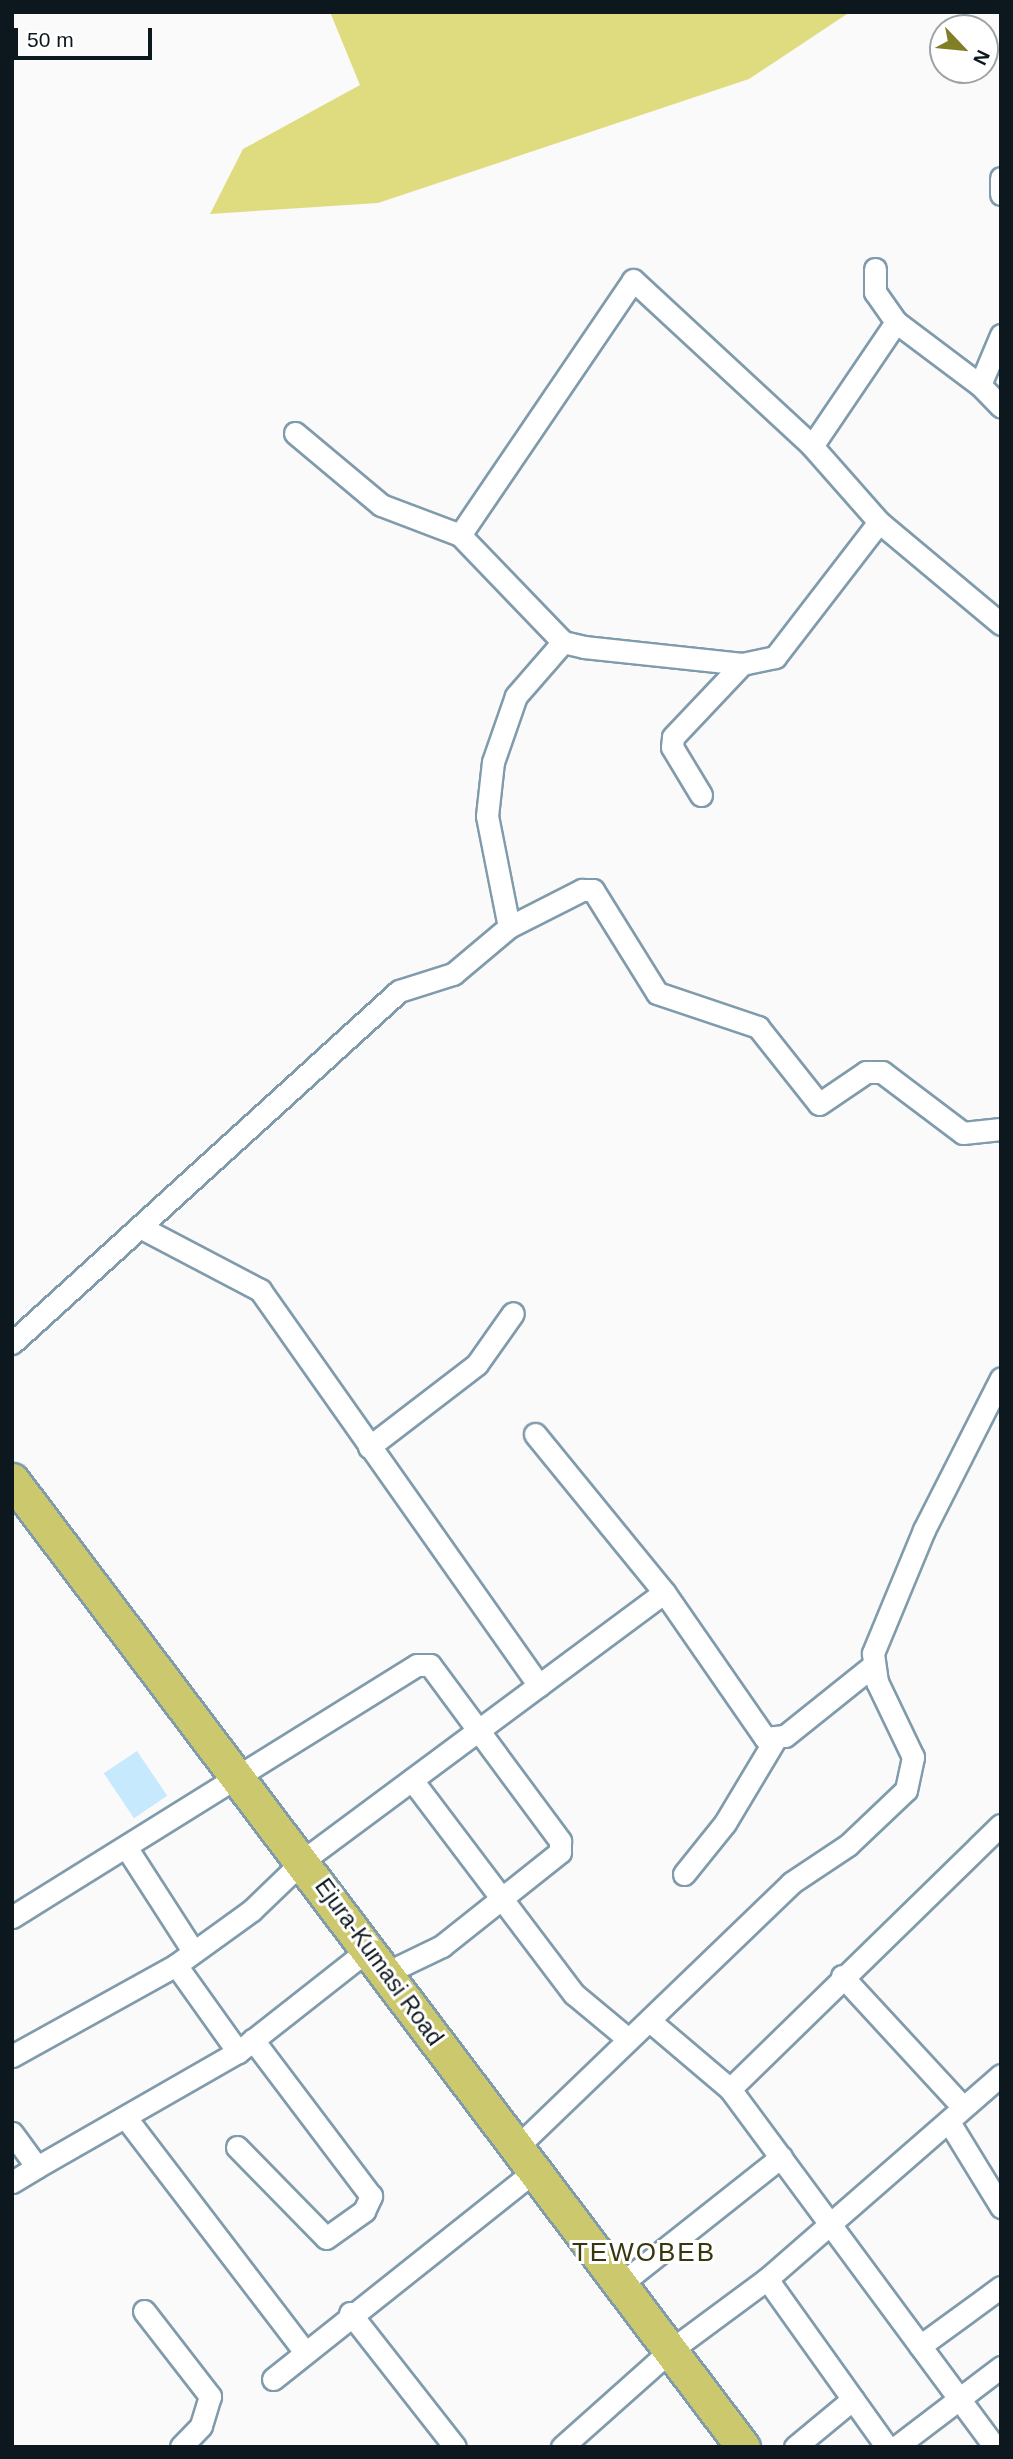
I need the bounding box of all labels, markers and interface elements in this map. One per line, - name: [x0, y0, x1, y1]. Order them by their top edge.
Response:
- scale bar: [18, 14, 156, 58]
- north arrow: [929, 14, 999, 84]
- text: 50 m: [27, 28, 74, 51]
- text: N: [969, 47, 994, 68]
- street label: Ejura-Kumasi Road: [309, 1873, 449, 2051]
- district label: TEWOBEB: [573, 2237, 715, 2269]

